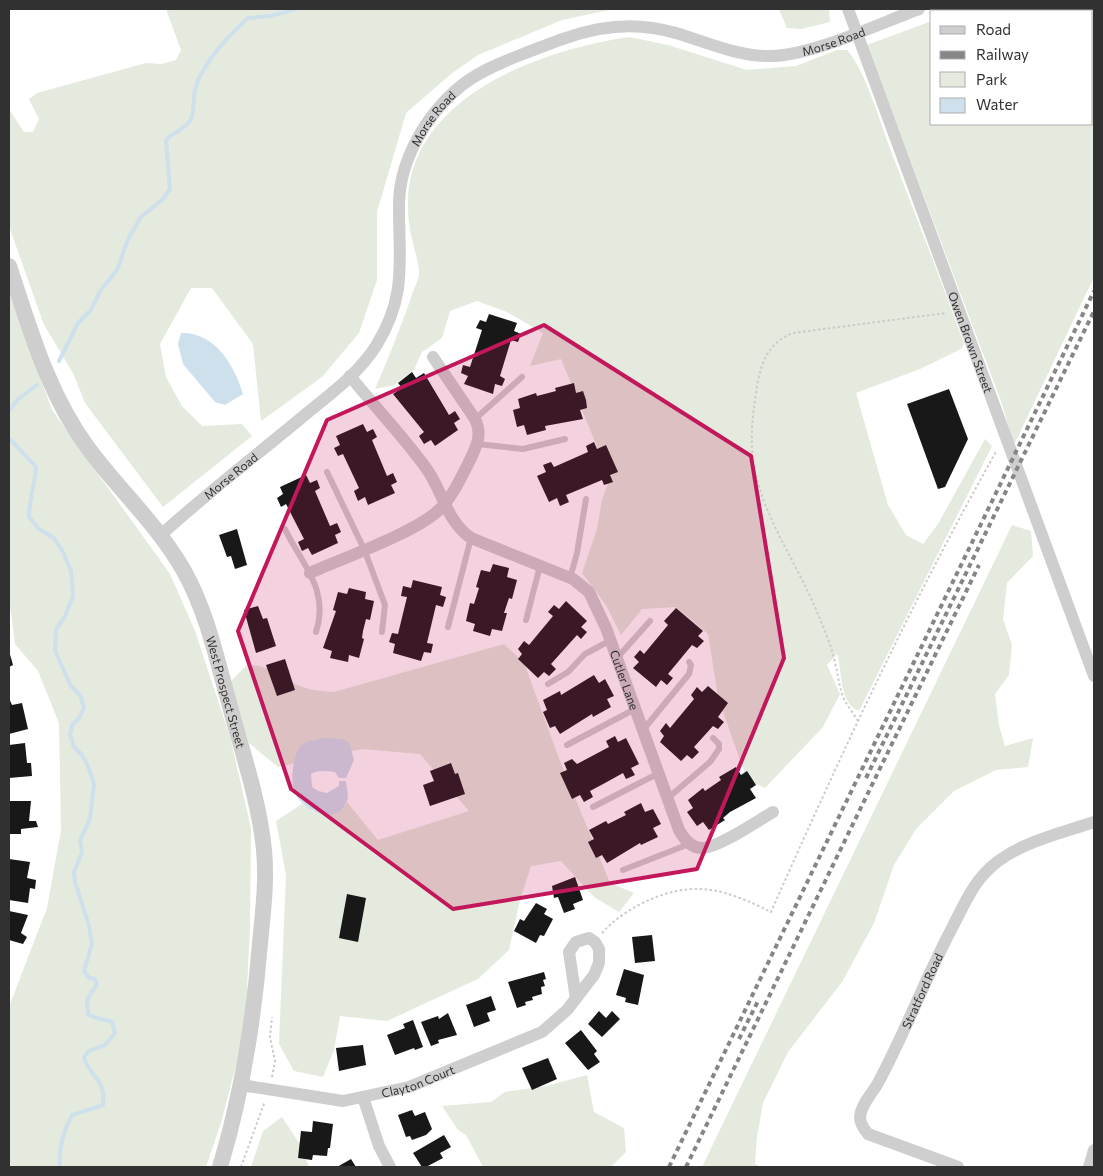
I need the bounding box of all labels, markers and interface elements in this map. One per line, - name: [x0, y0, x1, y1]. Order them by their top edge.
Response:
- legend: [930, 10, 1093, 125]
- text: Road: [976, 20, 1011, 38]
- street label: Morse Road: [800, 24, 867, 58]
- text: Railway: [976, 45, 1029, 63]
- text: Park: [976, 70, 1007, 88]
- street label: Morse Road: [408, 88, 458, 148]
- text: Water: [976, 95, 1018, 113]
- street label: Owen Brown Street: [946, 290, 996, 395]
- street label: Morse Road: [201, 449, 260, 502]
- street label: West Prospect Street: [204, 634, 248, 750]
- street label: Cutler Lane: [608, 648, 642, 712]
- street label: Stratford Road: [899, 951, 945, 1031]
- street label: Clayton Court: [380, 1062, 457, 1100]

